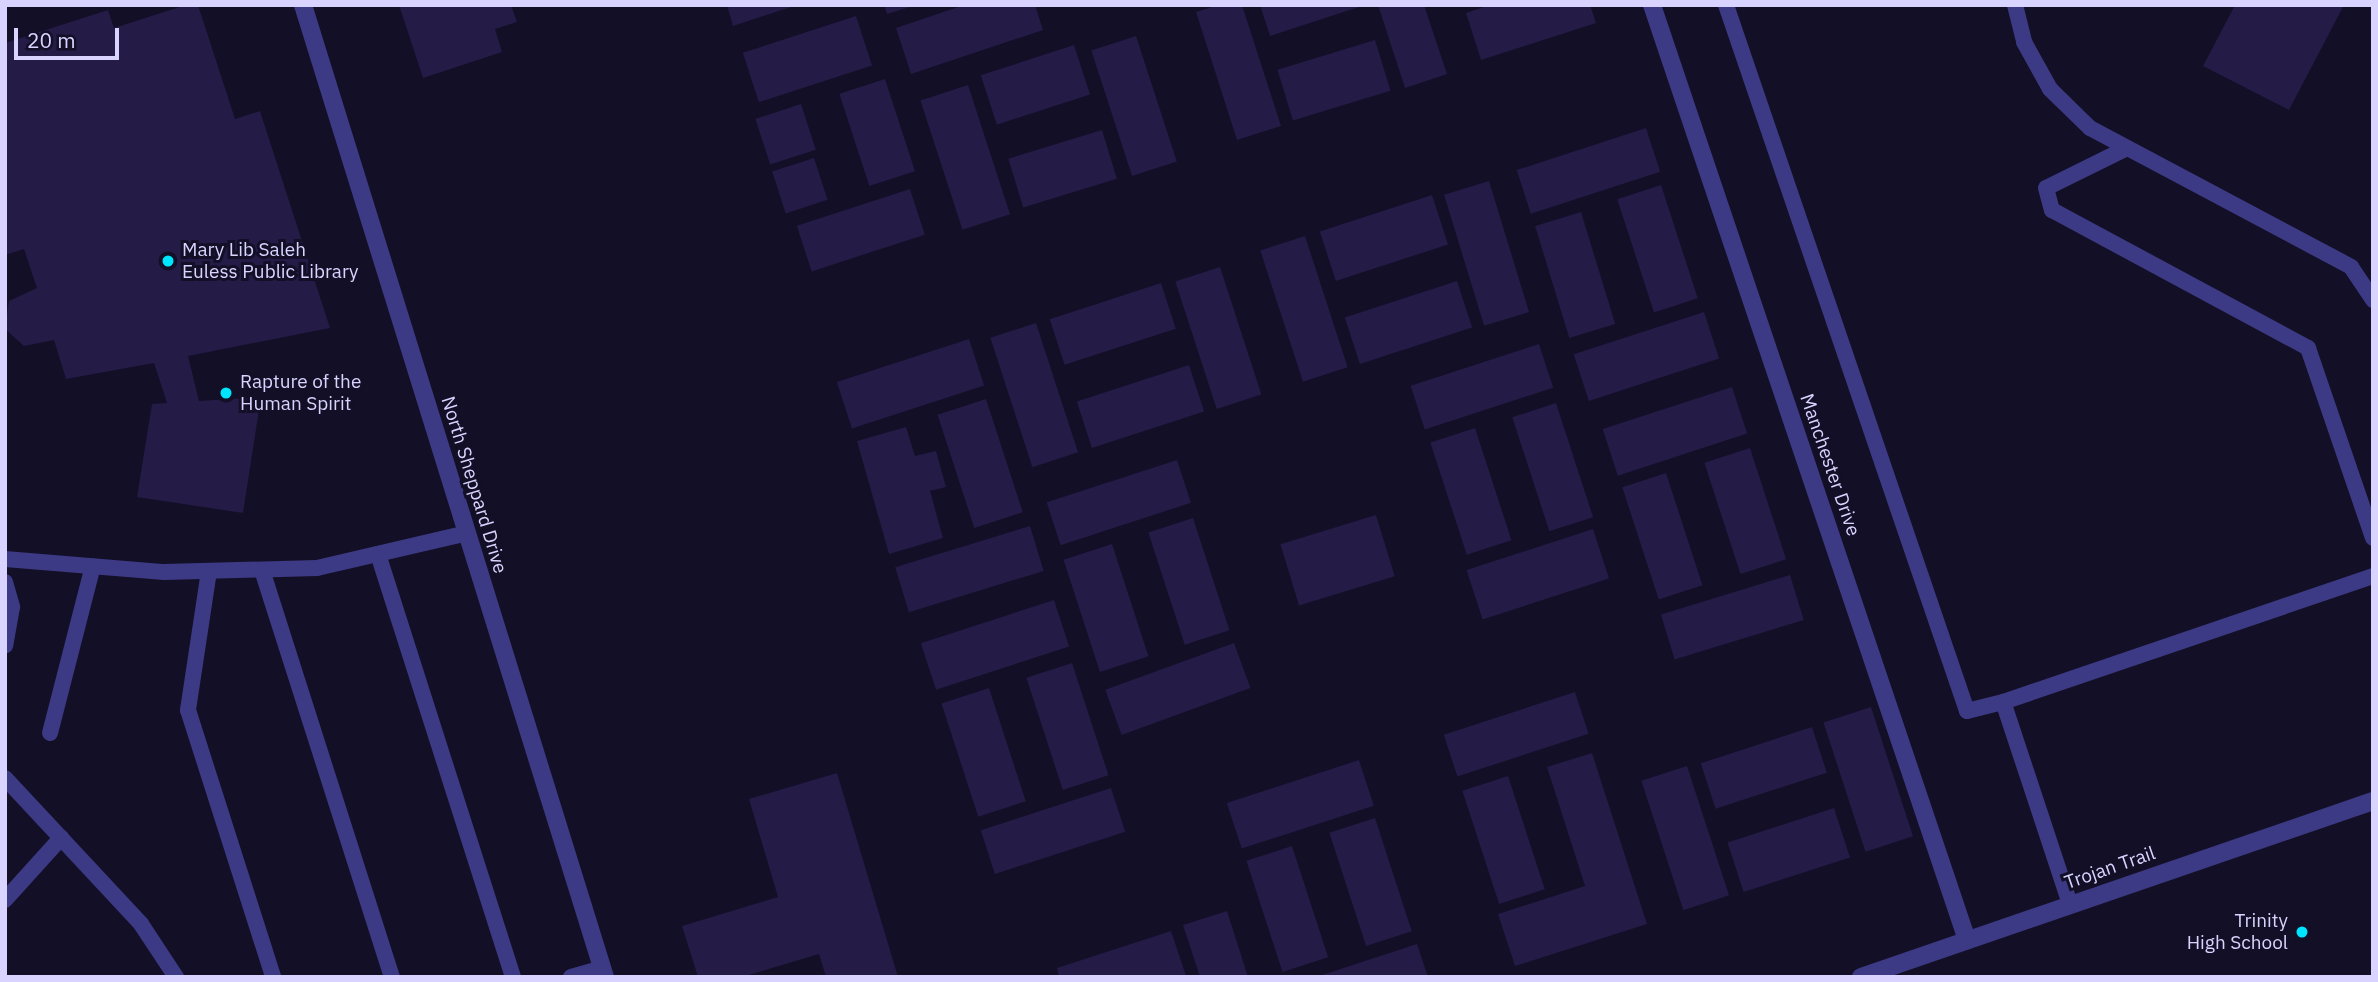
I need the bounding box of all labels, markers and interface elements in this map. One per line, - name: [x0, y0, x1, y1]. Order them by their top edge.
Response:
- scale bar: [18, 14, 122, 58]
- text: 20 m: [27, 26, 76, 54]
- place label: Mary Lib Saleh Euless Public Library: [182, 239, 359, 283]
- marker: Mary Lib Saleh Euless Public Library: [160, 253, 176, 269]
- place label: Rapture of the Human Spirit: [240, 371, 361, 415]
- marker: Rapture of the Human Spirit: [218, 385, 234, 401]
- street label: Manchester Drive: [1795, 391, 1865, 539]
- street label: North Sheppard Drive: [436, 394, 512, 576]
- street label: Trojan Trail: [2062, 842, 2158, 894]
- place label: Trinity High School: [2187, 910, 2288, 954]
- marker: Trinity High School: [2294, 924, 2310, 940]

